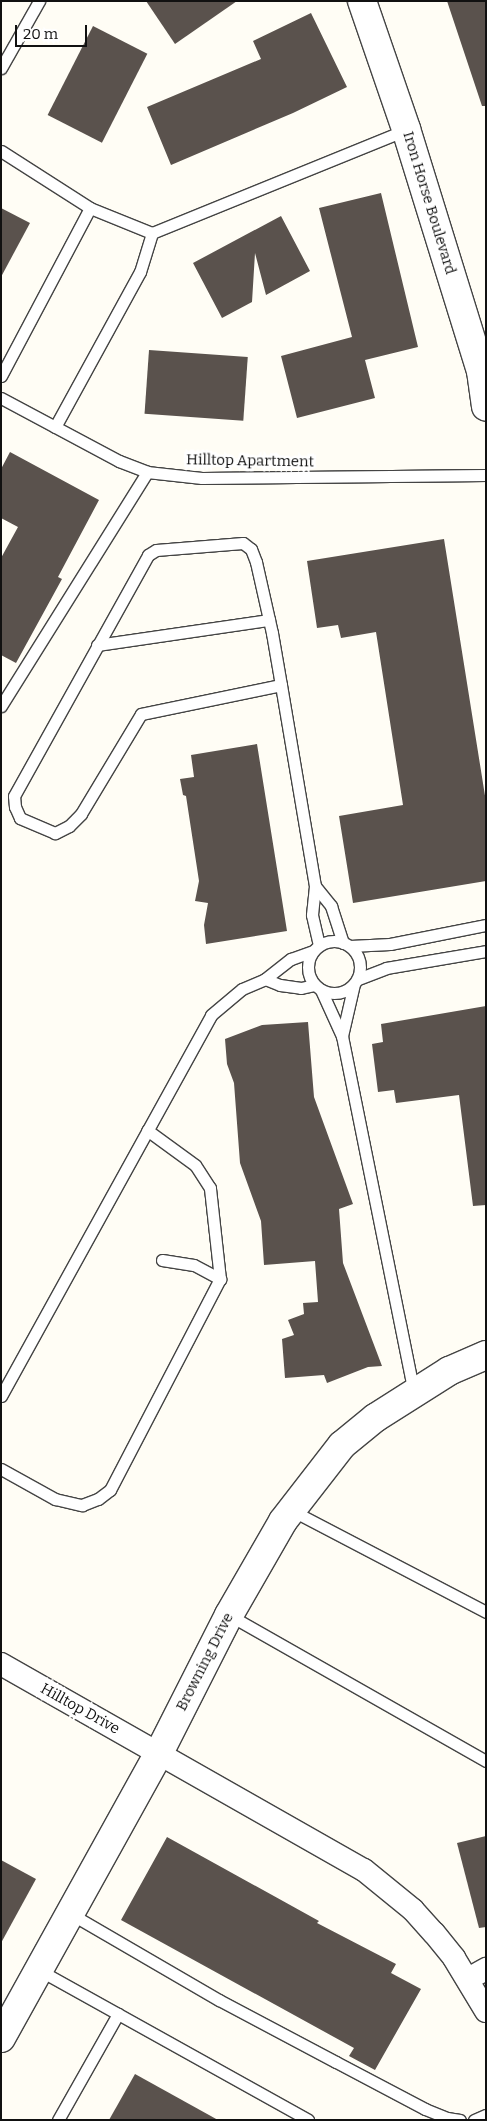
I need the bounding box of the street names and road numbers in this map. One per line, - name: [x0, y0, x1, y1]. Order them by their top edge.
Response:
- street label: Iron Horse Boulevard: [399, 129, 459, 277]
- street label: Hilltop Apartment: [186, 451, 314, 471]
- street label: Browning Drive: [173, 1610, 237, 1714]
- street label: Hilltop Drive: [37, 1680, 123, 1738]

